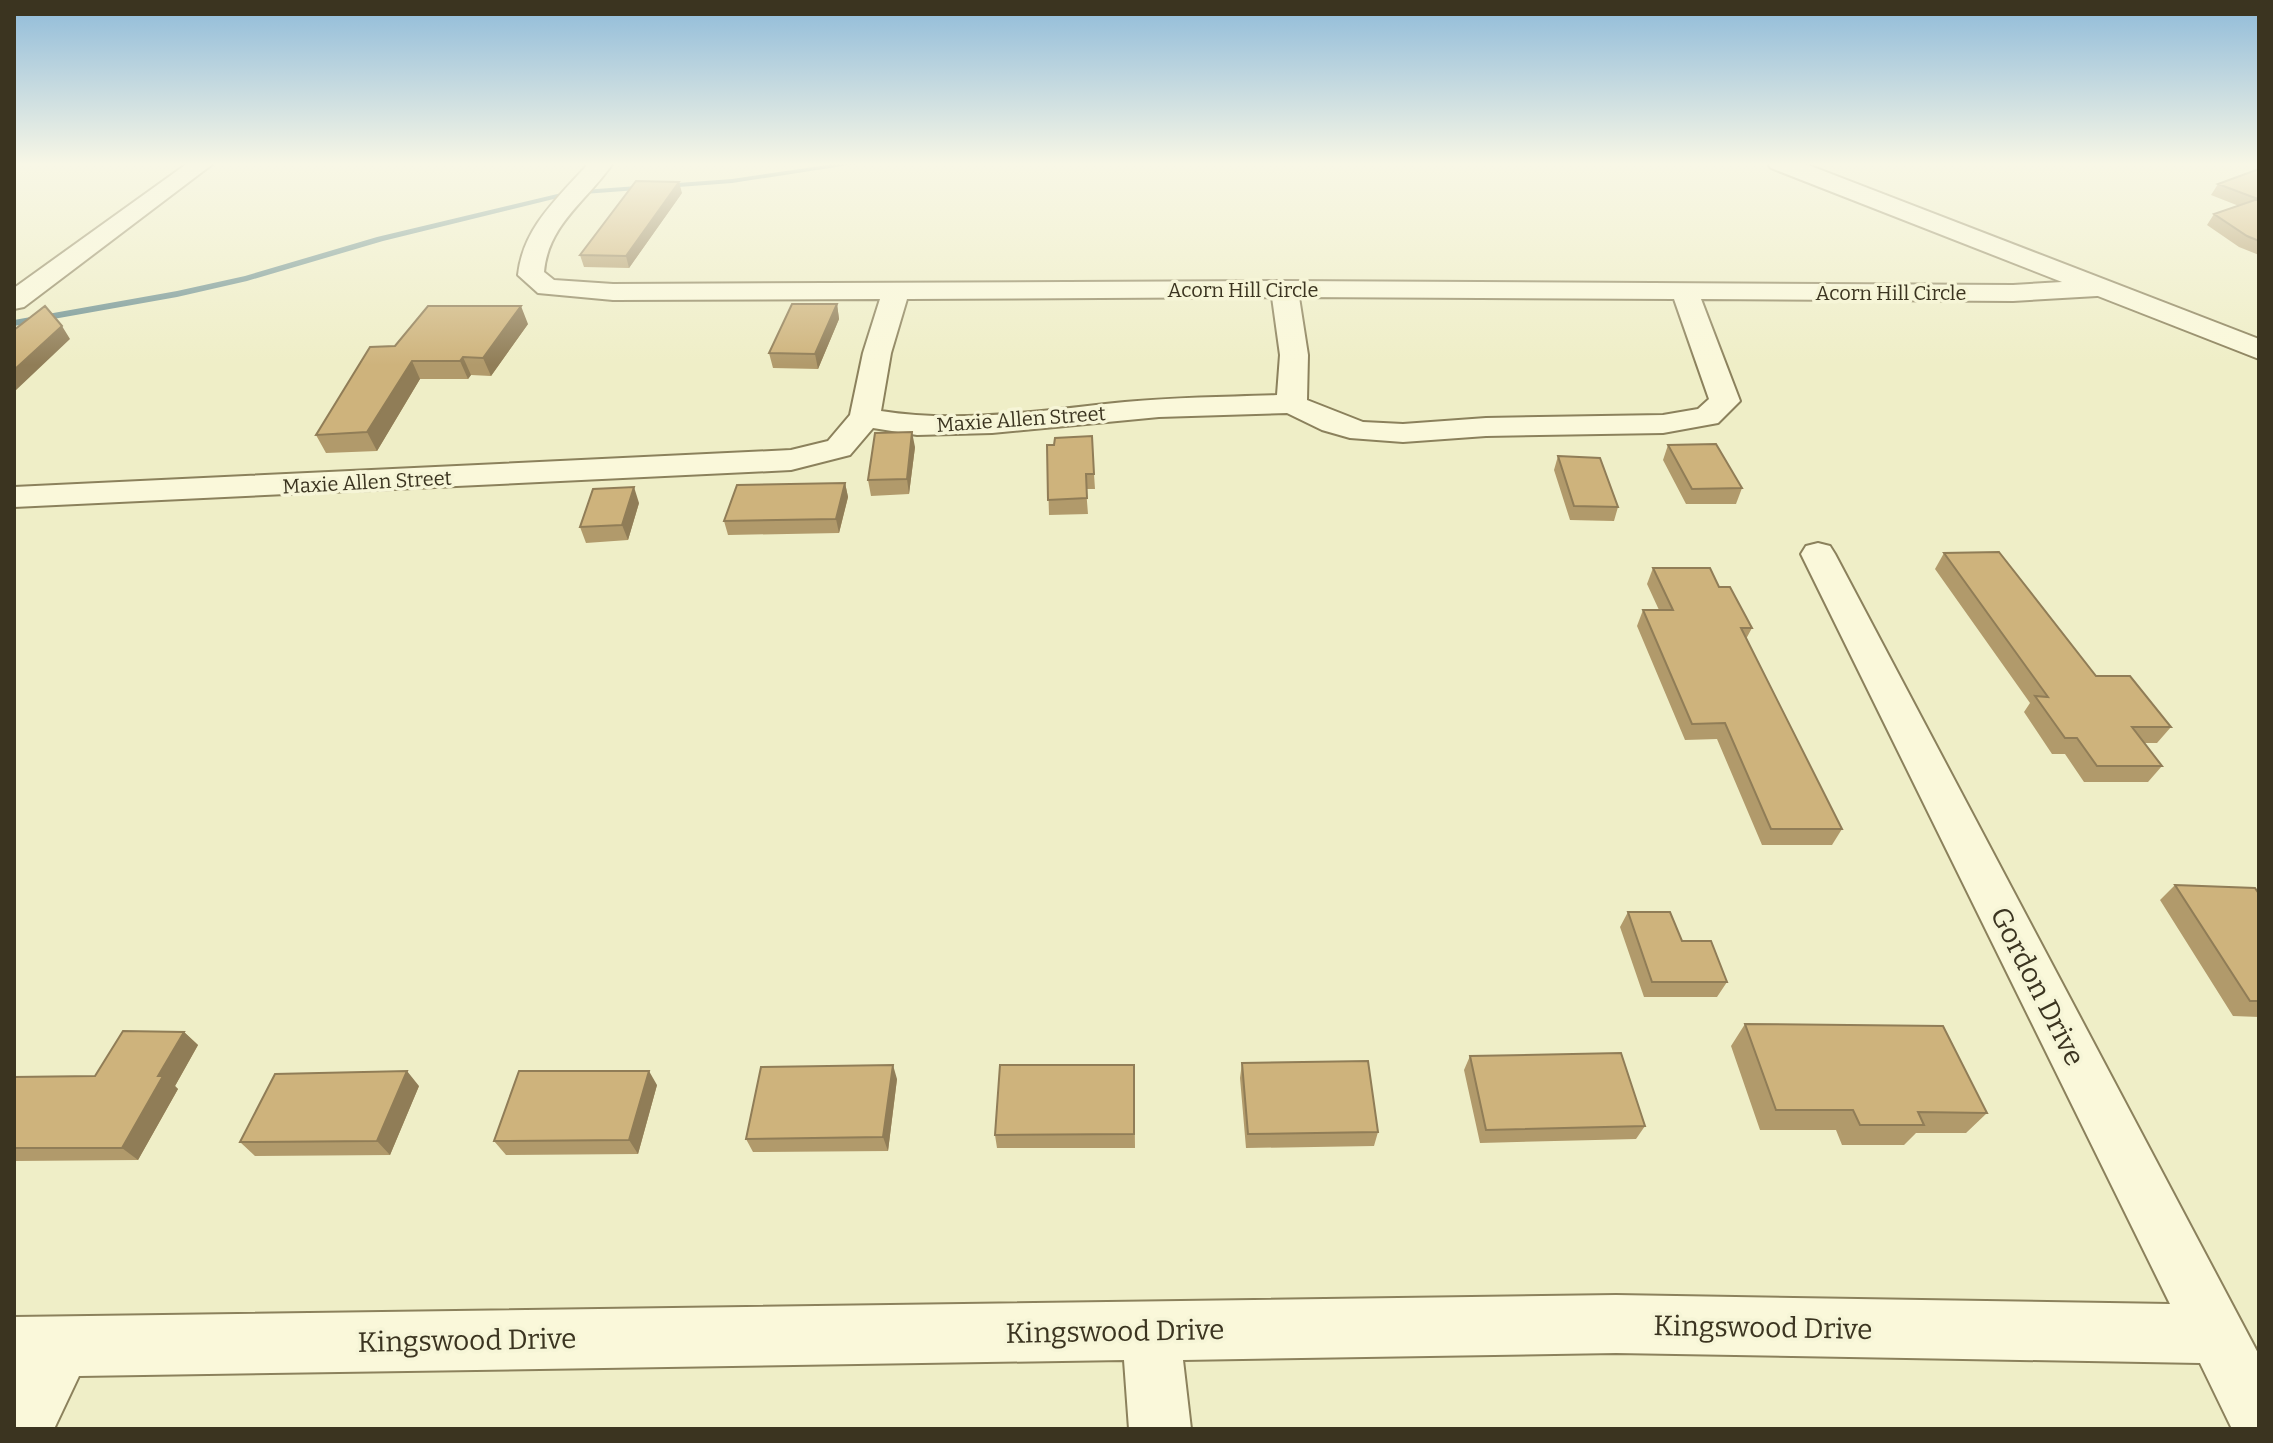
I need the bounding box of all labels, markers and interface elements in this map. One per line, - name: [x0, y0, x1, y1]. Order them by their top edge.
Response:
- street label: Acorn Hill Circle: [1167, 278, 1319, 302]
- street label: Acorn Hill Circle: [1815, 281, 1967, 305]
- street label: Maxie Allen Street: [936, 401, 1106, 437]
- street label: Maxie Allen Street: [282, 466, 452, 498]
- street label: Gordon Drive: [1983, 901, 2092, 1071]
- street label: Kingswood Drive: [1653, 1309, 1873, 1346]
- street label: Kingswood Drive: [1005, 1313, 1225, 1350]
- street label: Kingswood Drive: [357, 1322, 577, 1359]

